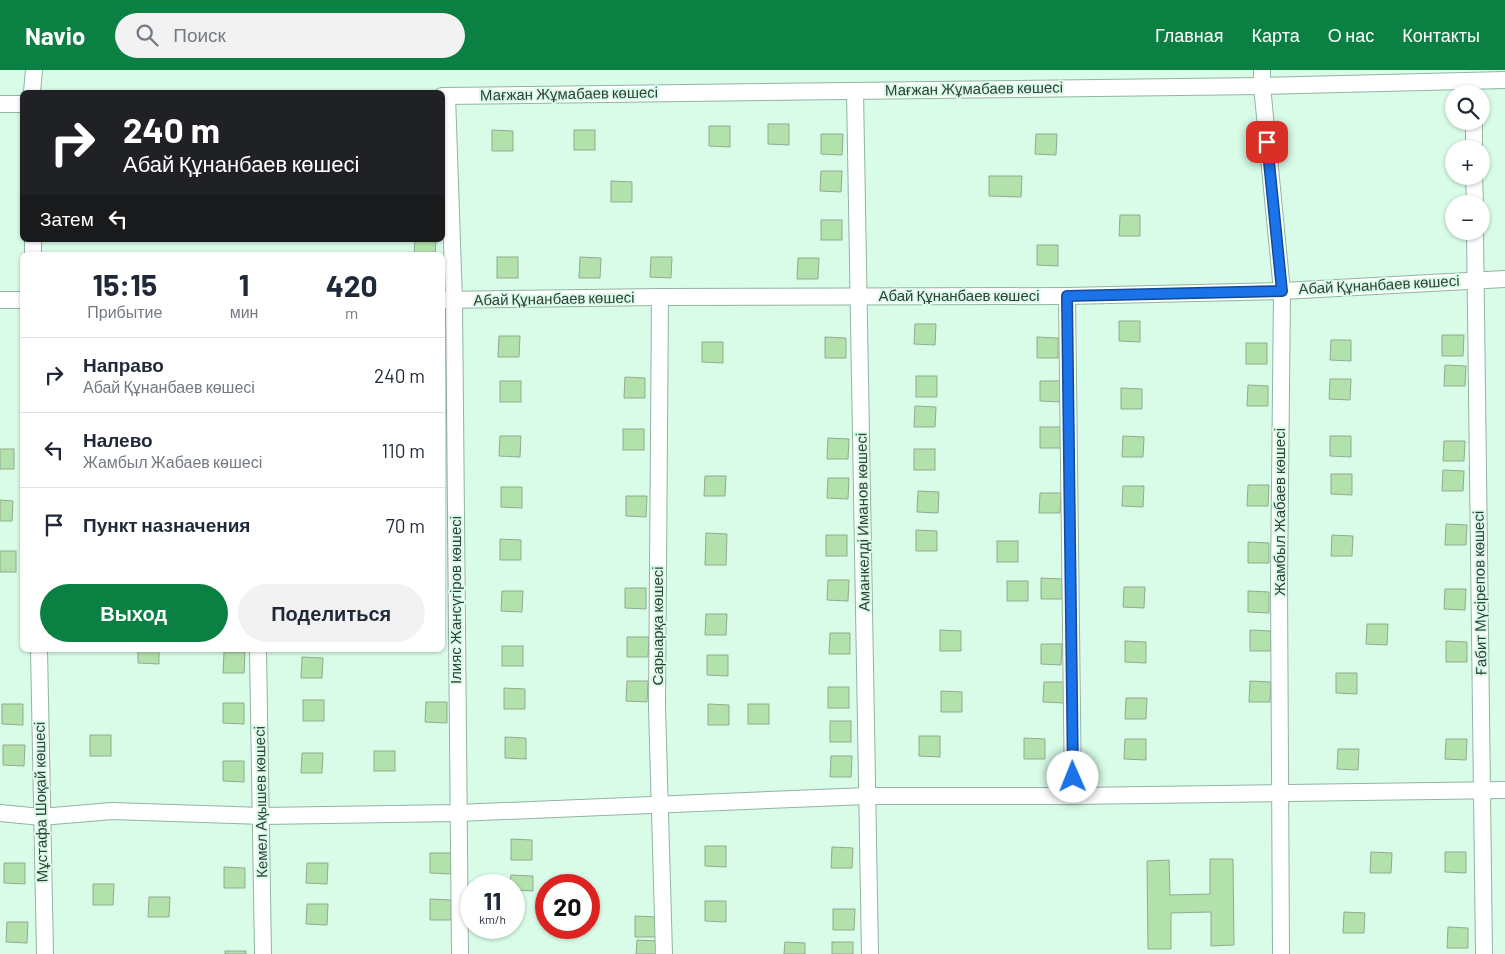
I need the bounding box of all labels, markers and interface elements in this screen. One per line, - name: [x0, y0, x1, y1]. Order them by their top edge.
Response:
- search box: [115, 13, 465, 58]
- text: Navio: [25, 21, 85, 50]
- icon: search: [133, 21, 161, 49]
- text: Поиск: [173, 23, 226, 46]
- text: Главная: [1155, 24, 1224, 46]
- text: Карта: [1252, 24, 1300, 46]
- text: О нас: [1328, 24, 1374, 46]
- text: Контакты: [1402, 24, 1480, 46]
- street label: Мағжан Жұмабаев көшесі: [885, 77, 1063, 99]
- street label: Мағжан Жұмабаев көшесі: [480, 82, 658, 104]
- map controls: [1445, 85, 1490, 240]
- button: search: [1445, 85, 1490, 130]
- text: 240 m: [123, 108, 220, 150]
- icon: right: [40, 110, 105, 175]
- pin: [1246, 121, 1288, 163]
- icon: arrive: [1253, 128, 1281, 156]
- button: +: [1445, 140, 1490, 185]
- text: Абай Құнанбаев көшесі: [123, 150, 359, 176]
- button: −: [1445, 195, 1490, 240]
- icon: left: [104, 205, 132, 233]
- text: Затем: [40, 207, 94, 230]
- text: 15:15: [93, 266, 157, 302]
- text: 1: [239, 266, 249, 302]
- text: 420: [326, 267, 378, 303]
- street label: Абай Құнанбаев көшесі: [1298, 271, 1460, 297]
- street label: Абай Құнанбаев көшесі: [878, 286, 1040, 304]
- street label: Абай Құнанбаев көшесі: [473, 288, 635, 308]
- text: Прибытие: [87, 302, 162, 321]
- text: мин: [230, 302, 258, 321]
- text: m: [345, 303, 358, 322]
- text: Направо: [83, 353, 164, 376]
- icon: right: [40, 361, 68, 389]
- text: 240 m: [374, 364, 425, 387]
- text: Абай Құнанбаев көшесі: [83, 377, 255, 396]
- text: Налево: [83, 428, 153, 451]
- street label: Жамбыл Жабаев көшесі: [1270, 428, 1288, 596]
- street label: Аманкелді Иманов көшесі: [851, 433, 873, 611]
- icon: left: [40, 436, 68, 464]
- text: 110 m: [381, 439, 425, 462]
- text: Жамбыл Жабаев көшесі: [83, 452, 262, 471]
- icon: arrive: [40, 511, 68, 539]
- street label: Ғабит Мүсірепов көшесі: [1469, 511, 1489, 675]
- text: Пункт назначения: [83, 513, 250, 536]
- text: 70 m: [386, 514, 425, 537]
- street label: Ілияс Жансүгіров көшесі: [446, 516, 464, 684]
- street label: Сарыарқа көшесі: [648, 566, 666, 686]
- button: Выход: [40, 584, 228, 642]
- button: Поделиться: [238, 584, 425, 642]
- street label: Мұстафа Шоқай көшесі: [30, 722, 50, 883]
- street label: Кемел Ақышев көшесі: [250, 726, 270, 878]
- position arrow: [1046, 750, 1098, 802]
- speed limit sign: 20: [535, 874, 600, 939]
- text: 11: [484, 885, 501, 915]
- text: km/h: [479, 912, 506, 926]

